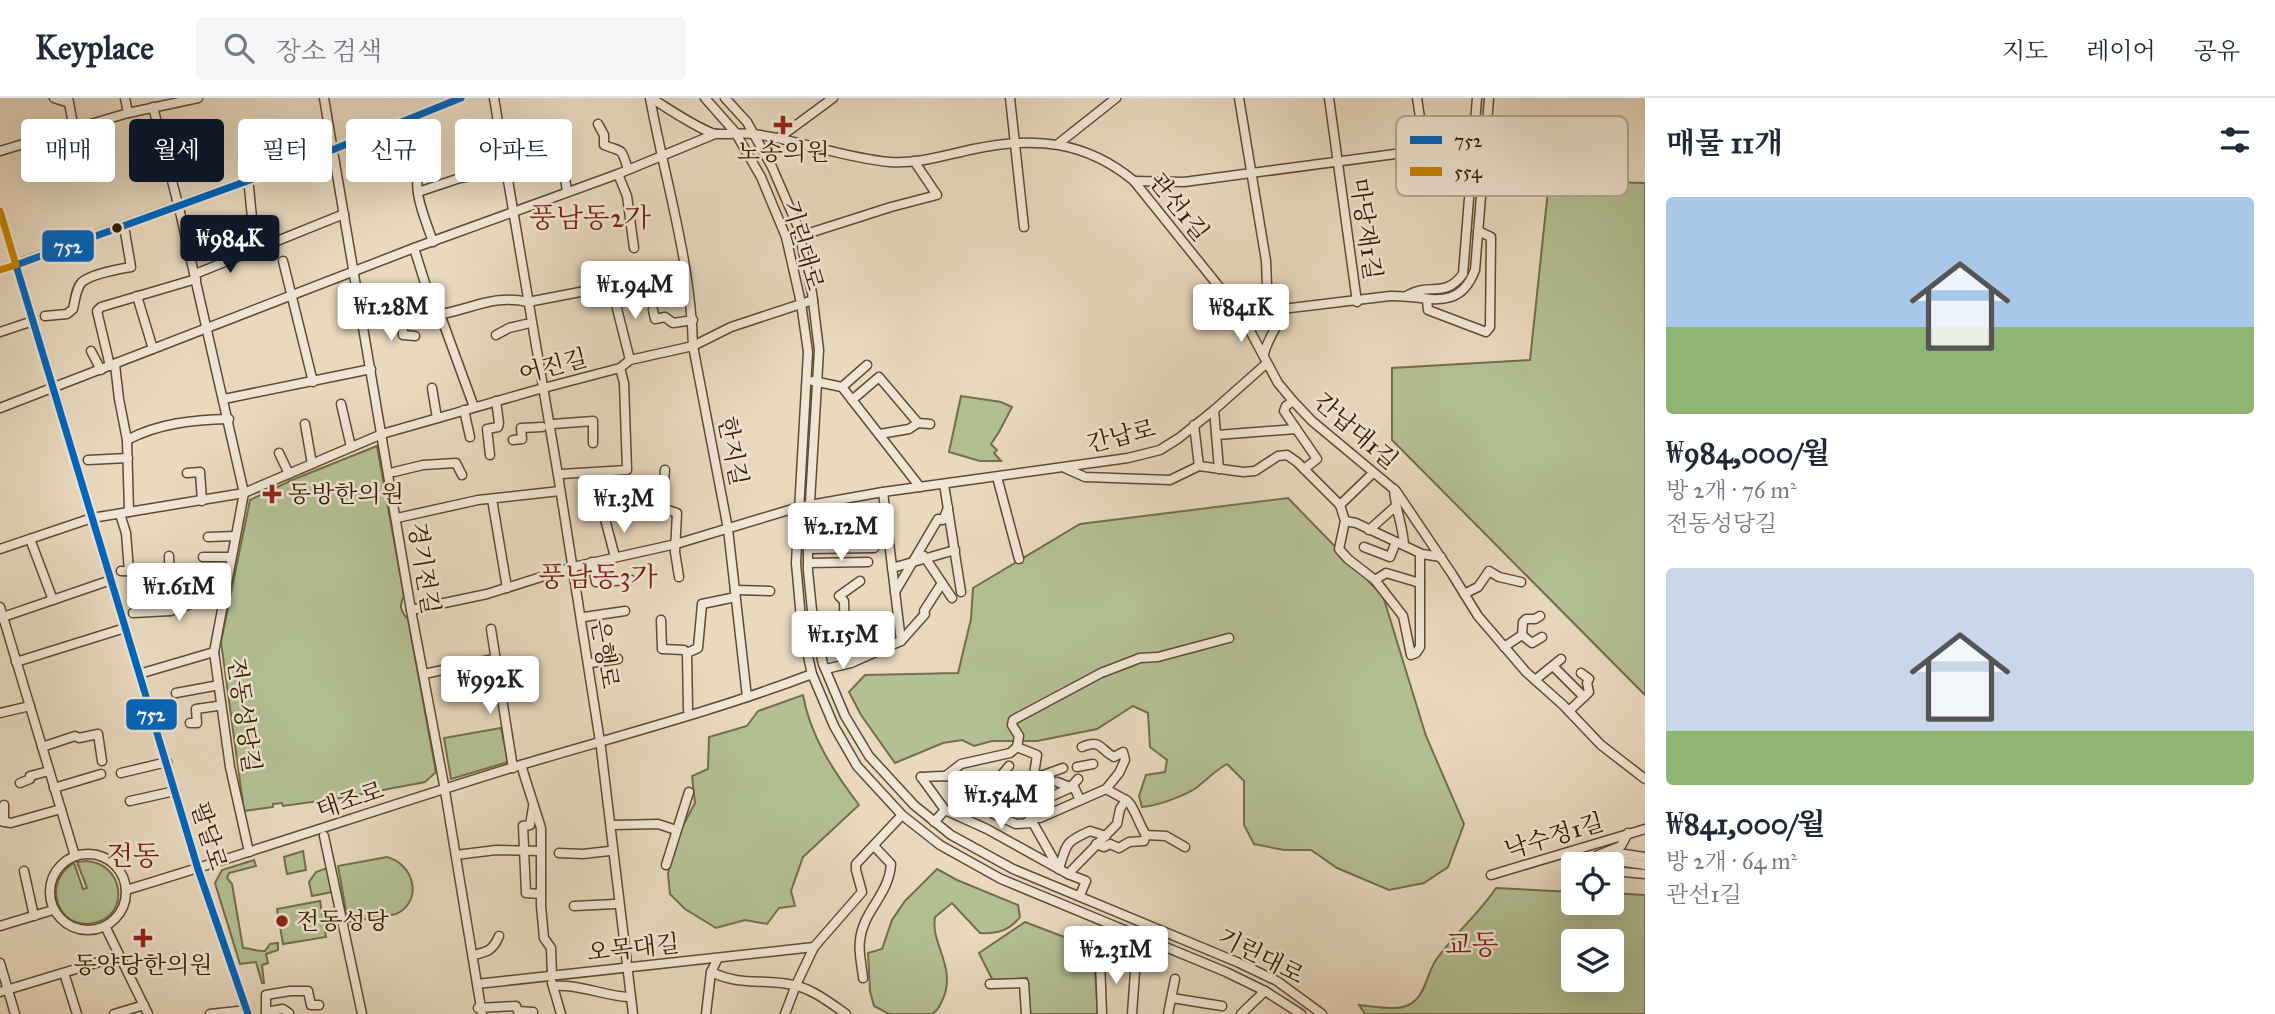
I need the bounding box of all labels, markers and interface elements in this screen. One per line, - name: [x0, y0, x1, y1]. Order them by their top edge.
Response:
- search box: [196, 17, 686, 80]
- text: Keyplace: [35, 28, 154, 68]
- icon: search: [220, 29, 258, 67]
- text: 장소 검색: [276, 35, 382, 67]
- text: 지도: [2002, 36, 2048, 66]
- text: 레이어: [2086, 36, 2156, 66]
- text: 공유: [2194, 36, 2240, 66]
- marker: 노송의원: [773, 115, 793, 135]
- legend: [1396, 116, 1628, 196]
- chip: 매매: [21, 119, 115, 182]
- chip: 월세: [129, 119, 224, 182]
- chip: 필터: [238, 119, 332, 182]
- chip: 신규: [346, 119, 441, 182]
- chip: 아파트: [455, 119, 572, 182]
- icon: filters: [2216, 121, 2254, 159]
- text: 매물 11개: [1666, 125, 1783, 161]
- text: 752: [1454, 129, 1483, 152]
- place label: 노송의원: [737, 137, 829, 167]
- text: 554: [1454, 160, 1482, 183]
- street label: 관선1길: [1142, 167, 1216, 247]
- street label: 마당재1길: [1344, 176, 1388, 282]
- street label: 기린대로: [776, 196, 830, 294]
- district label: 풍남동2가: [529, 200, 651, 235]
- pin: ₩984K: [181, 216, 279, 275]
- unlabelled marker: [110, 221, 124, 235]
- text: ₩984K: [196, 224, 264, 252]
- line badge: 752: [41, 229, 95, 263]
- text: 752: [54, 235, 83, 258]
- icon: home: [1897, 243, 2023, 369]
- pin: ₩1.94M: [578, 262, 692, 321]
- text: ₩1.94M: [597, 270, 673, 298]
- pin: ₩1.28M: [334, 284, 448, 343]
- pin: ₩841K: [1192, 285, 1290, 344]
- text: ₩1.28M: [354, 292, 428, 320]
- text: ₩841K: [1209, 293, 1273, 321]
- street label: 어진길: [516, 343, 590, 389]
- street label: 간납대1길: [1308, 386, 1404, 476]
- street label: 간납로: [1084, 413, 1158, 459]
- street label: 한지길: [712, 414, 754, 488]
- text: ₩984,000/월: [1666, 435, 1830, 471]
- pin: ₩1.3M: [575, 476, 673, 535]
- text: 방 2개 · 76 m²: [1666, 476, 1797, 504]
- place label: 동방한의원: [288, 479, 404, 509]
- marker: 동방한의원: [262, 484, 282, 504]
- text: ₩1.3M: [594, 484, 654, 512]
- pin: ₩2.12M: [784, 504, 898, 563]
- text: 전동성당길: [1666, 509, 1777, 537]
- text: ₩2.12M: [804, 512, 878, 540]
- street label: 경기전길: [402, 520, 446, 616]
- district label: 풍남동3가: [538, 559, 658, 594]
- pin: ₩1.61M: [122, 564, 236, 623]
- text: ₩1.61M: [143, 572, 215, 600]
- pin: ₩1.15M: [786, 612, 900, 671]
- icon: home: [1897, 614, 2023, 740]
- street label: 은행로: [585, 617, 625, 691]
- text: ₩1.15M: [808, 620, 878, 648]
- street label: 전동성당길: [221, 656, 267, 774]
- pin: ₩992K: [441, 656, 539, 716]
- text: ₩992K: [457, 665, 523, 693]
- line badge: 752: [125, 698, 178, 731]
- text: 752: [137, 703, 166, 726]
- pin: ₩1.54M: [944, 772, 1058, 831]
- street label: 태조로: [312, 775, 388, 825]
- text: ₩1.54M: [964, 780, 1038, 808]
- street label: 팔달로: [184, 798, 234, 874]
- text: ₩841,000/월: [1666, 806, 1825, 842]
- street label: 낙수정1길: [1501, 807, 1607, 865]
- district label: 전동: [106, 838, 160, 873]
- text: 방 2개 · 64 m²: [1666, 847, 1797, 875]
- map controls: [1561, 852, 1624, 992]
- button: locate: [1561, 852, 1624, 915]
- text: 관선1길: [1666, 880, 1742, 908]
- place label: 전동성당: [296, 906, 390, 936]
- marker: 전동성당: [274, 913, 290, 929]
- street label: 기린대로: [1213, 922, 1309, 990]
- pin: ₩2.31M: [1059, 926, 1173, 986]
- district label: 교동: [1445, 927, 1499, 962]
- marker: 동양당한의원: [133, 928, 153, 948]
- street label: 오목대길: [585, 928, 681, 968]
- button: layers: [1561, 929, 1624, 992]
- text: ₩2.31M: [1080, 935, 1152, 963]
- place label: 동양당한의원: [73, 950, 213, 980]

